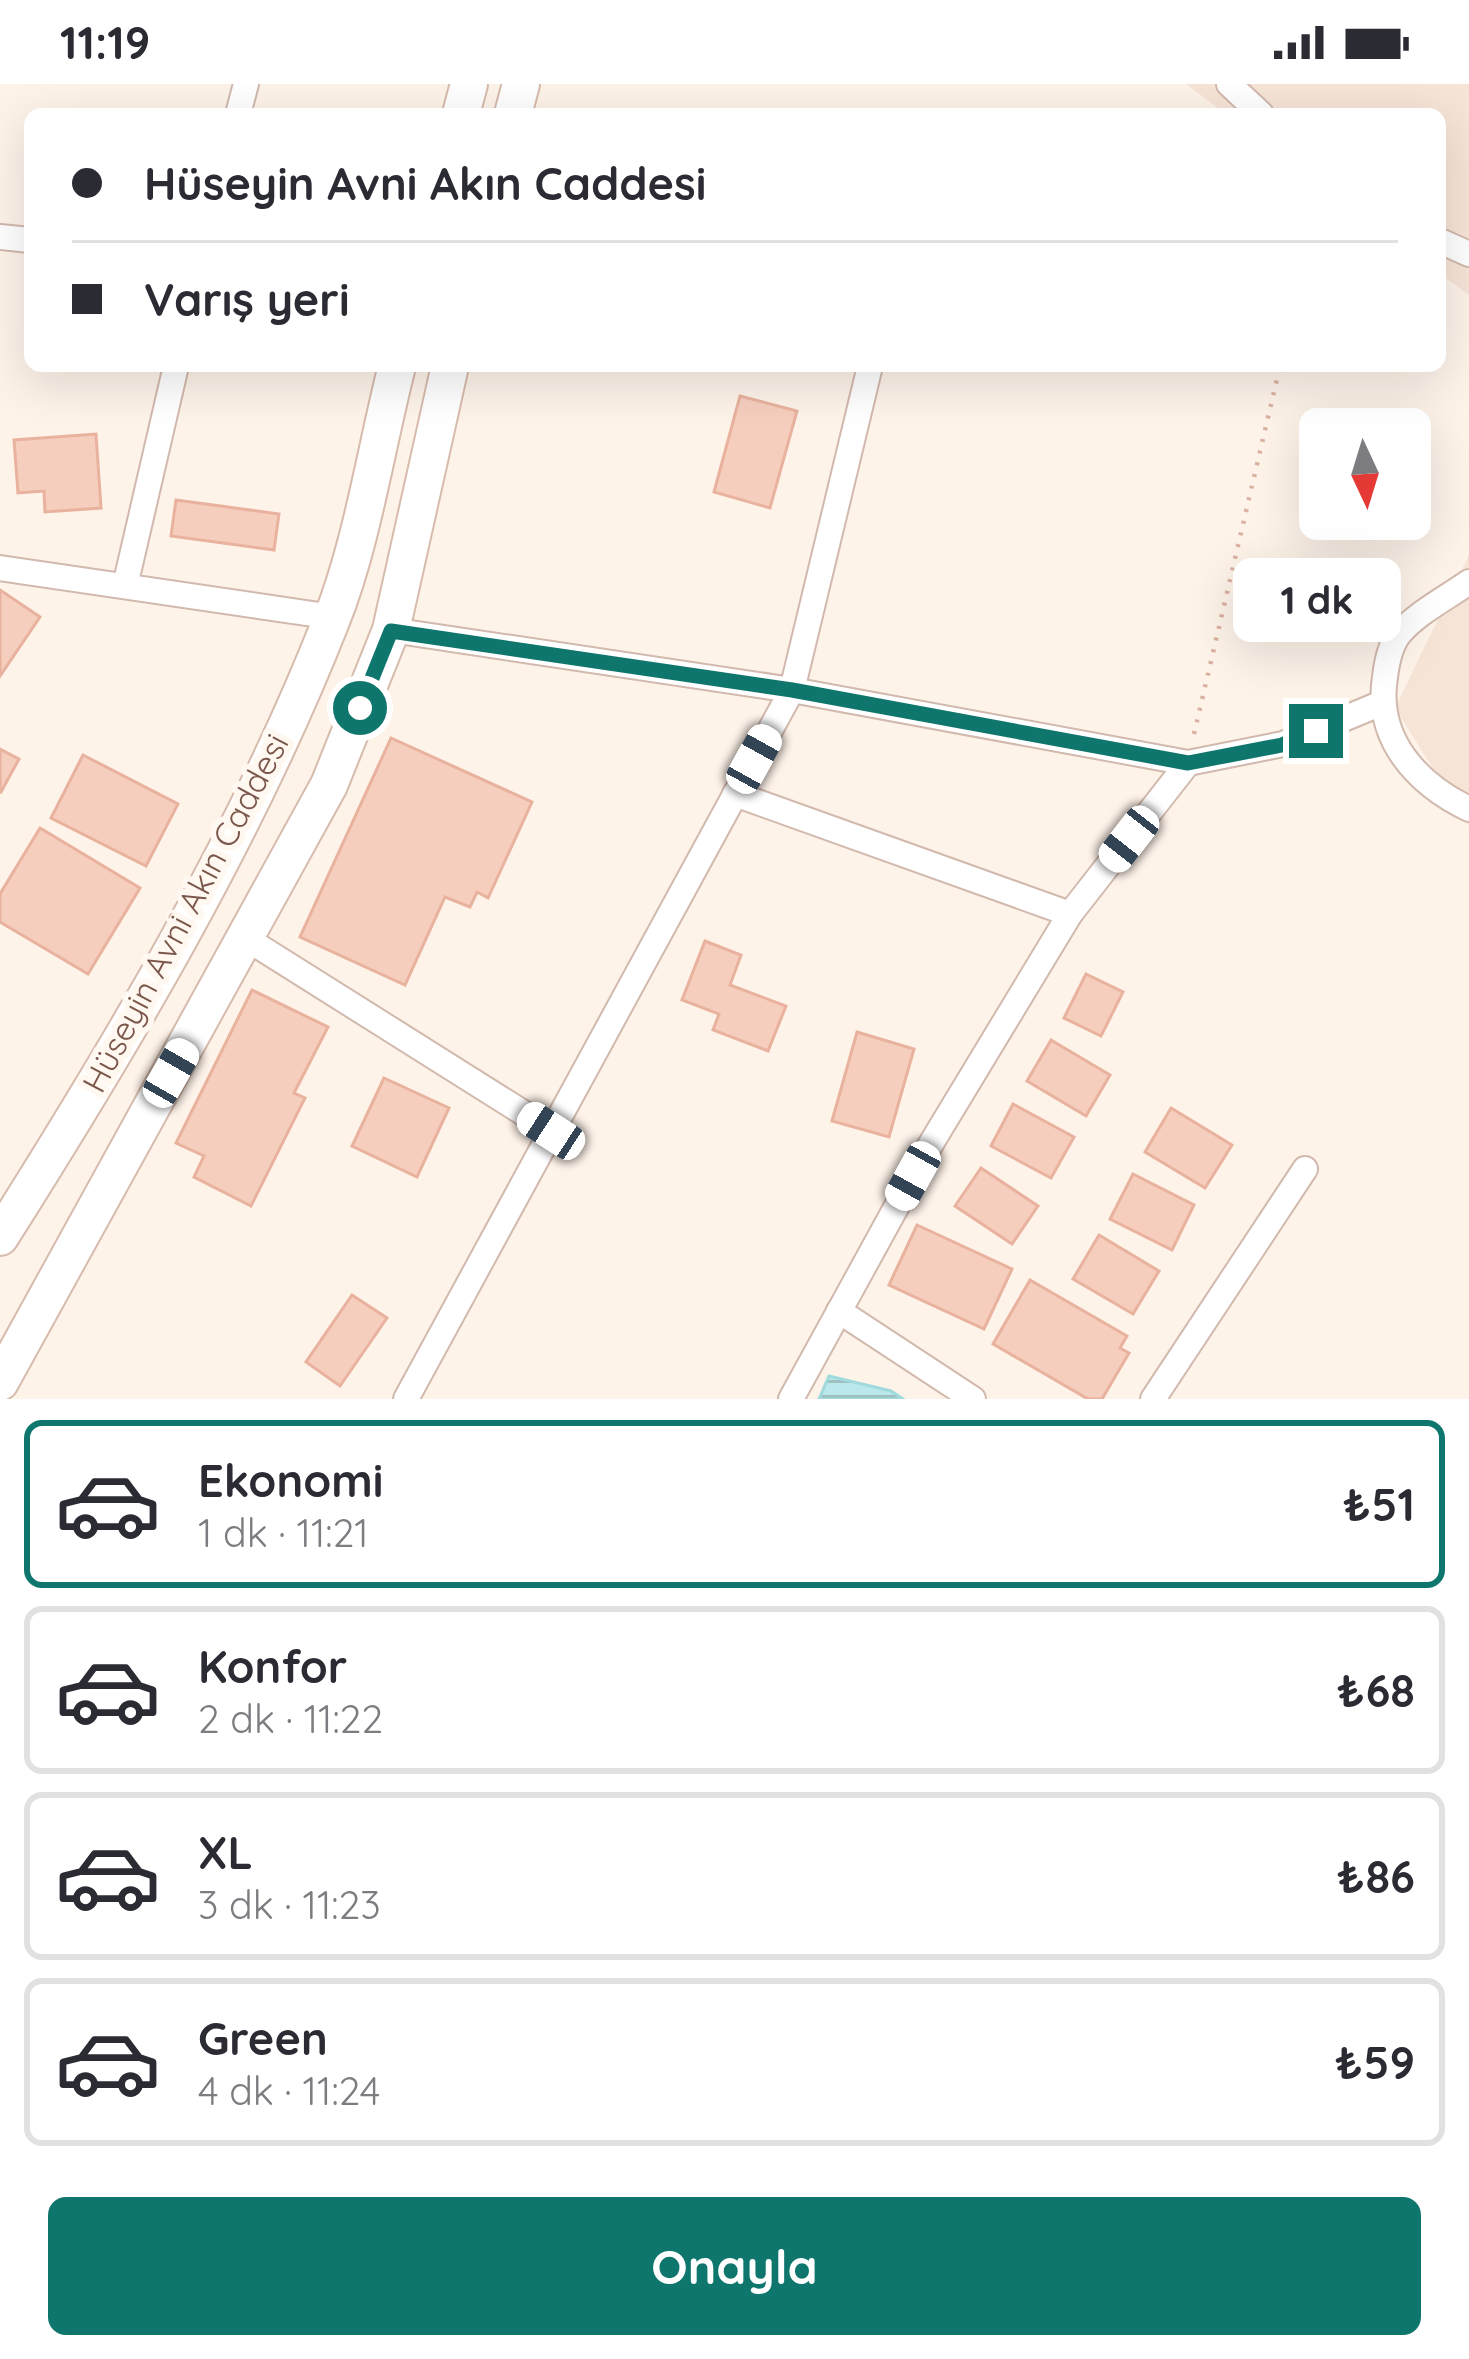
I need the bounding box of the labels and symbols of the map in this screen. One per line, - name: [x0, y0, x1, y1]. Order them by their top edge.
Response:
- north arrow: [1299, 408, 1431, 540]
- callout: 1 dk: [1232, 557, 1400, 641]
- route start: [333, 681, 387, 735]
- route end: [1289, 704, 1343, 758]
- car: [721, 719, 787, 799]
- street label: Hüseyin Avni Akın Caddesi: [72, 726, 297, 1099]
- car: [1093, 800, 1165, 878]
- car: [137, 1033, 205, 1113]
- car: [511, 1096, 591, 1166]
- car: [880, 1136, 946, 1216]

